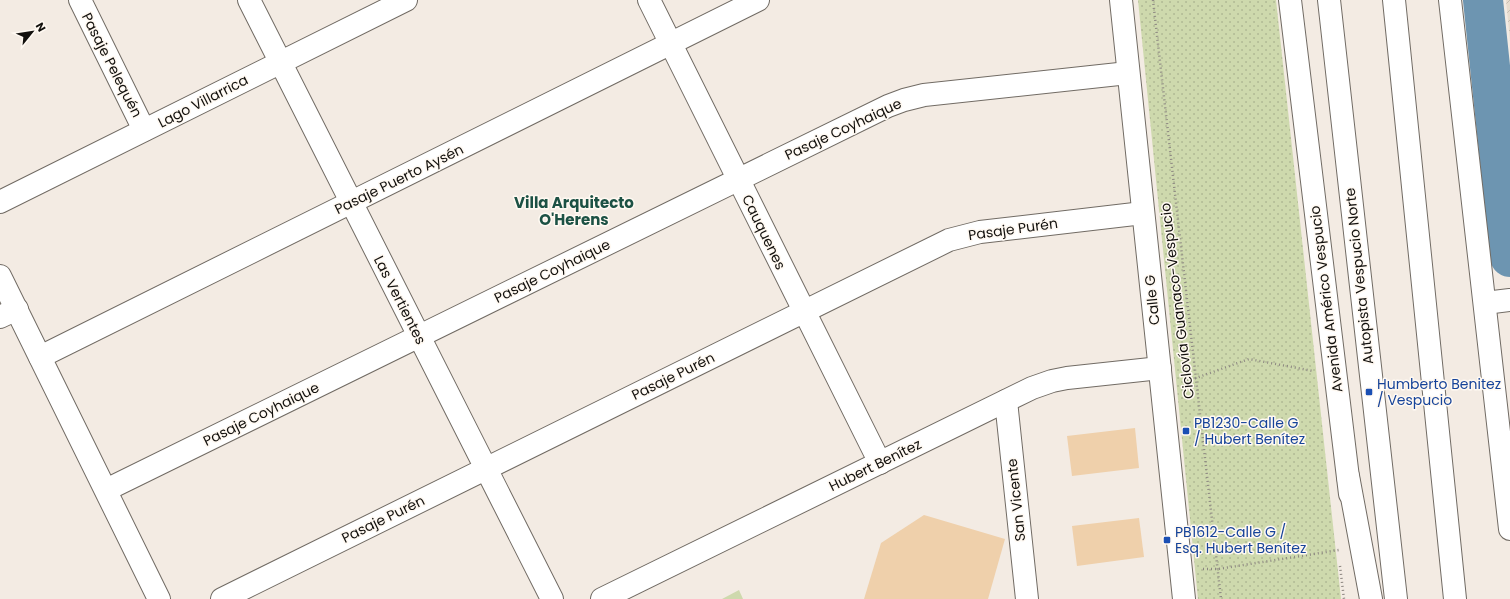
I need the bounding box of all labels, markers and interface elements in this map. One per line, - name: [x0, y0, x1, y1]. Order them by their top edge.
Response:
- street label: Pasaje Pelequén: [77, 9, 147, 121]
- north arrow: [12, 12, 52, 52]
- text: N: [32, 19, 50, 35]
- street label: Lago Villarrica: [154, 70, 252, 132]
- street label: Pasaje Coyhaique: [781, 93, 905, 165]
- street label: Pasaje Puerto Aysén: [331, 139, 467, 219]
- street label: Autopista Vespucio Norte: [1340, 186, 1378, 365]
- street label: Cauquenes: [737, 191, 791, 273]
- district label: Villa Arquitecto O'Herens: [514, 192, 634, 230]
- street label: Ciclovía Guanaco-Vespucio: [1155, 202, 1199, 400]
- street label: Avenida Américo Vespucio: [1305, 204, 1347, 394]
- street label: Pasaje Purén: [967, 213, 1059, 245]
- street label: Pasaje Coyhaique: [491, 234, 614, 308]
- street label: Las Vertientes: [369, 252, 431, 348]
- street label: Calle G: [1139, 274, 1165, 326]
- street label: Pasaje Purén: [628, 347, 718, 405]
- place label: Humberto Benitez / Vespucio: [1377, 374, 1501, 410]
- street label: Pasaje Coyhaique: [200, 377, 323, 451]
- marker: Humberto Benitez / Vespucio: [1364, 387, 1374, 397]
- place label: PB1230-Calle G / Hubert Benítez: [1194, 413, 1305, 449]
- marker: PB1230-Calle G / Hubert Benítez: [1181, 426, 1191, 436]
- street label: Hubert Benítez: [825, 434, 925, 496]
- street label: San Vicente: [1002, 457, 1030, 542]
- street label: Pasaje Purén: [338, 490, 428, 548]
- place label: PB1612-Calle G / Esq. Hubert Benítez: [1175, 522, 1306, 558]
- marker: PB1612-Calle G / Esq. Hubert Benítez: [1162, 535, 1172, 545]

